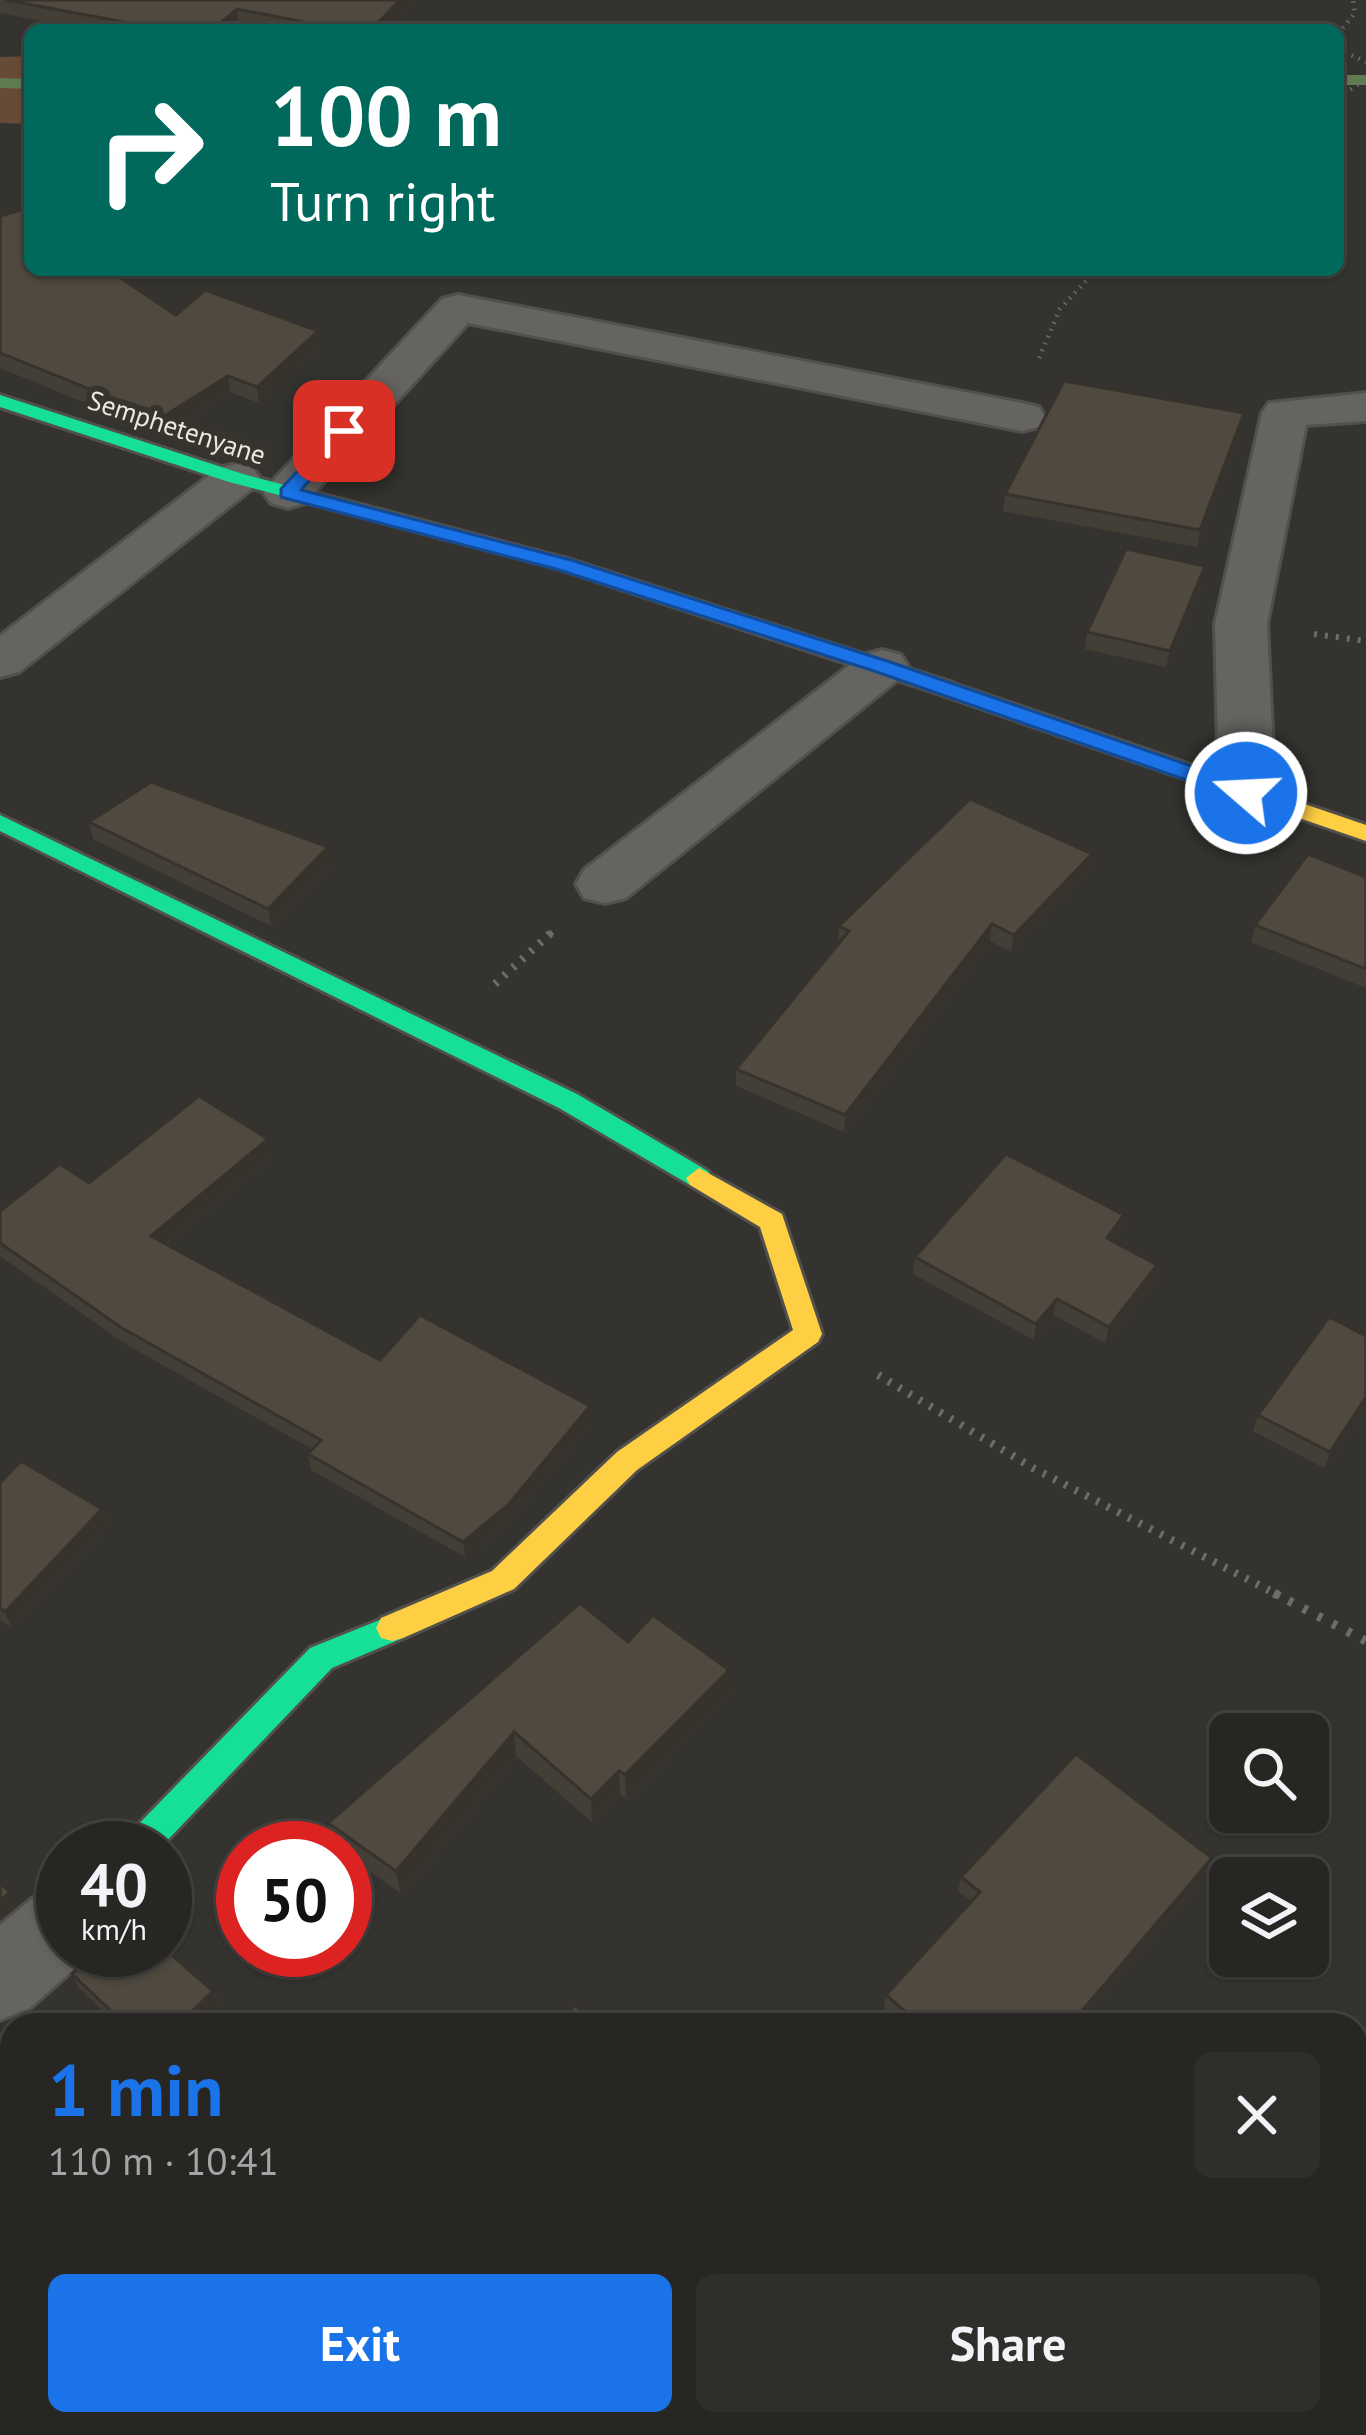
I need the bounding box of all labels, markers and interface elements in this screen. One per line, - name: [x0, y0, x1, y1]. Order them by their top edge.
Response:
- text: 100 m: [270, 60, 502, 169]
- icon: right: [72, 72, 228, 228]
- text: Turn right: [270, 166, 495, 236]
- pin: [293, 380, 395, 482]
- street label: Semphetenyane: [84, 382, 270, 472]
- icon: arrive: [311, 398, 377, 464]
- position arrow: [1183, 730, 1309, 856]
- map controls: [1209, 1713, 1329, 1977]
- button: search: [1209, 1713, 1329, 1833]
- speed limit sign: 50: [216, 1821, 372, 1977]
- text: 40: [80, 1845, 148, 1923]
- button: layers: [1209, 1857, 1329, 1977]
- text: km/h: [81, 1909, 147, 1948]
- text: 1 min: [48, 2043, 224, 2136]
- button: close: [1194, 2052, 1320, 2178]
- text: 110 m · 10:41: [48, 2135, 279, 2186]
- button: Exit: [48, 2274, 672, 2412]
- button: Share: [696, 2274, 1320, 2412]

